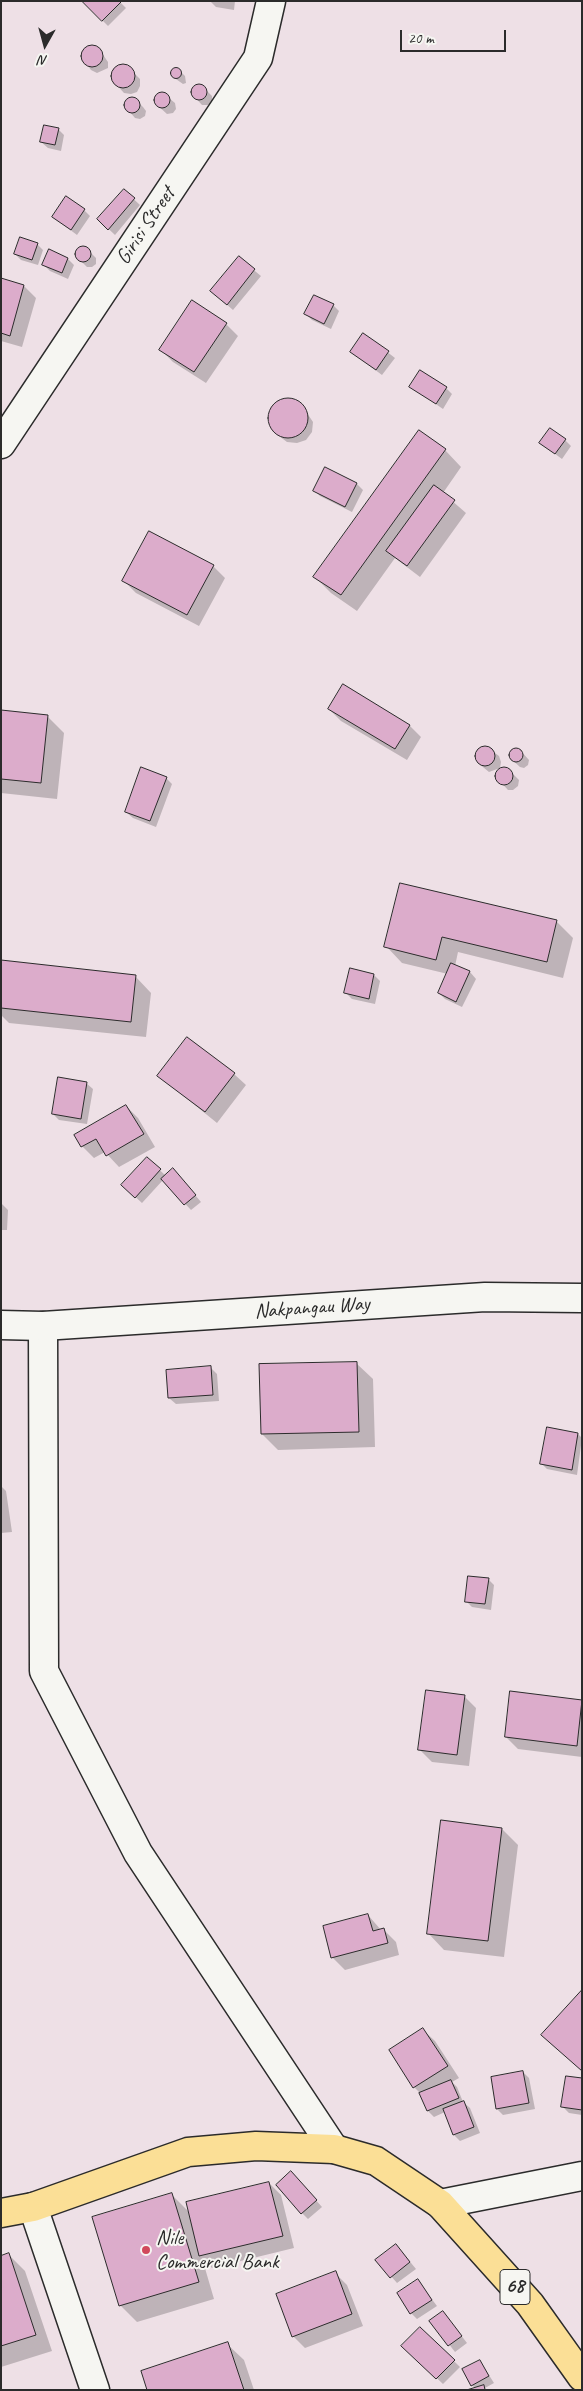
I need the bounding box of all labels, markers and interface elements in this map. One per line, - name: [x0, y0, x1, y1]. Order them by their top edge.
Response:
- north arrow: [20, 20, 70, 70]
- scale bar: [403, 20, 509, 52]
- text: 20 m: [408, 29, 434, 48]
- text: N: [38, 51, 48, 69]
- street label: Girisi Street: [111, 183, 181, 269]
- street label: Nakpangau Way: [254, 1291, 370, 1325]
- place label: Nile Commercial Bank: [156, 2225, 279, 2275]
- marker: Nile Commercial Bank: [140, 2244, 152, 2256]
- road number: 68: [500, 2270, 530, 2304]

